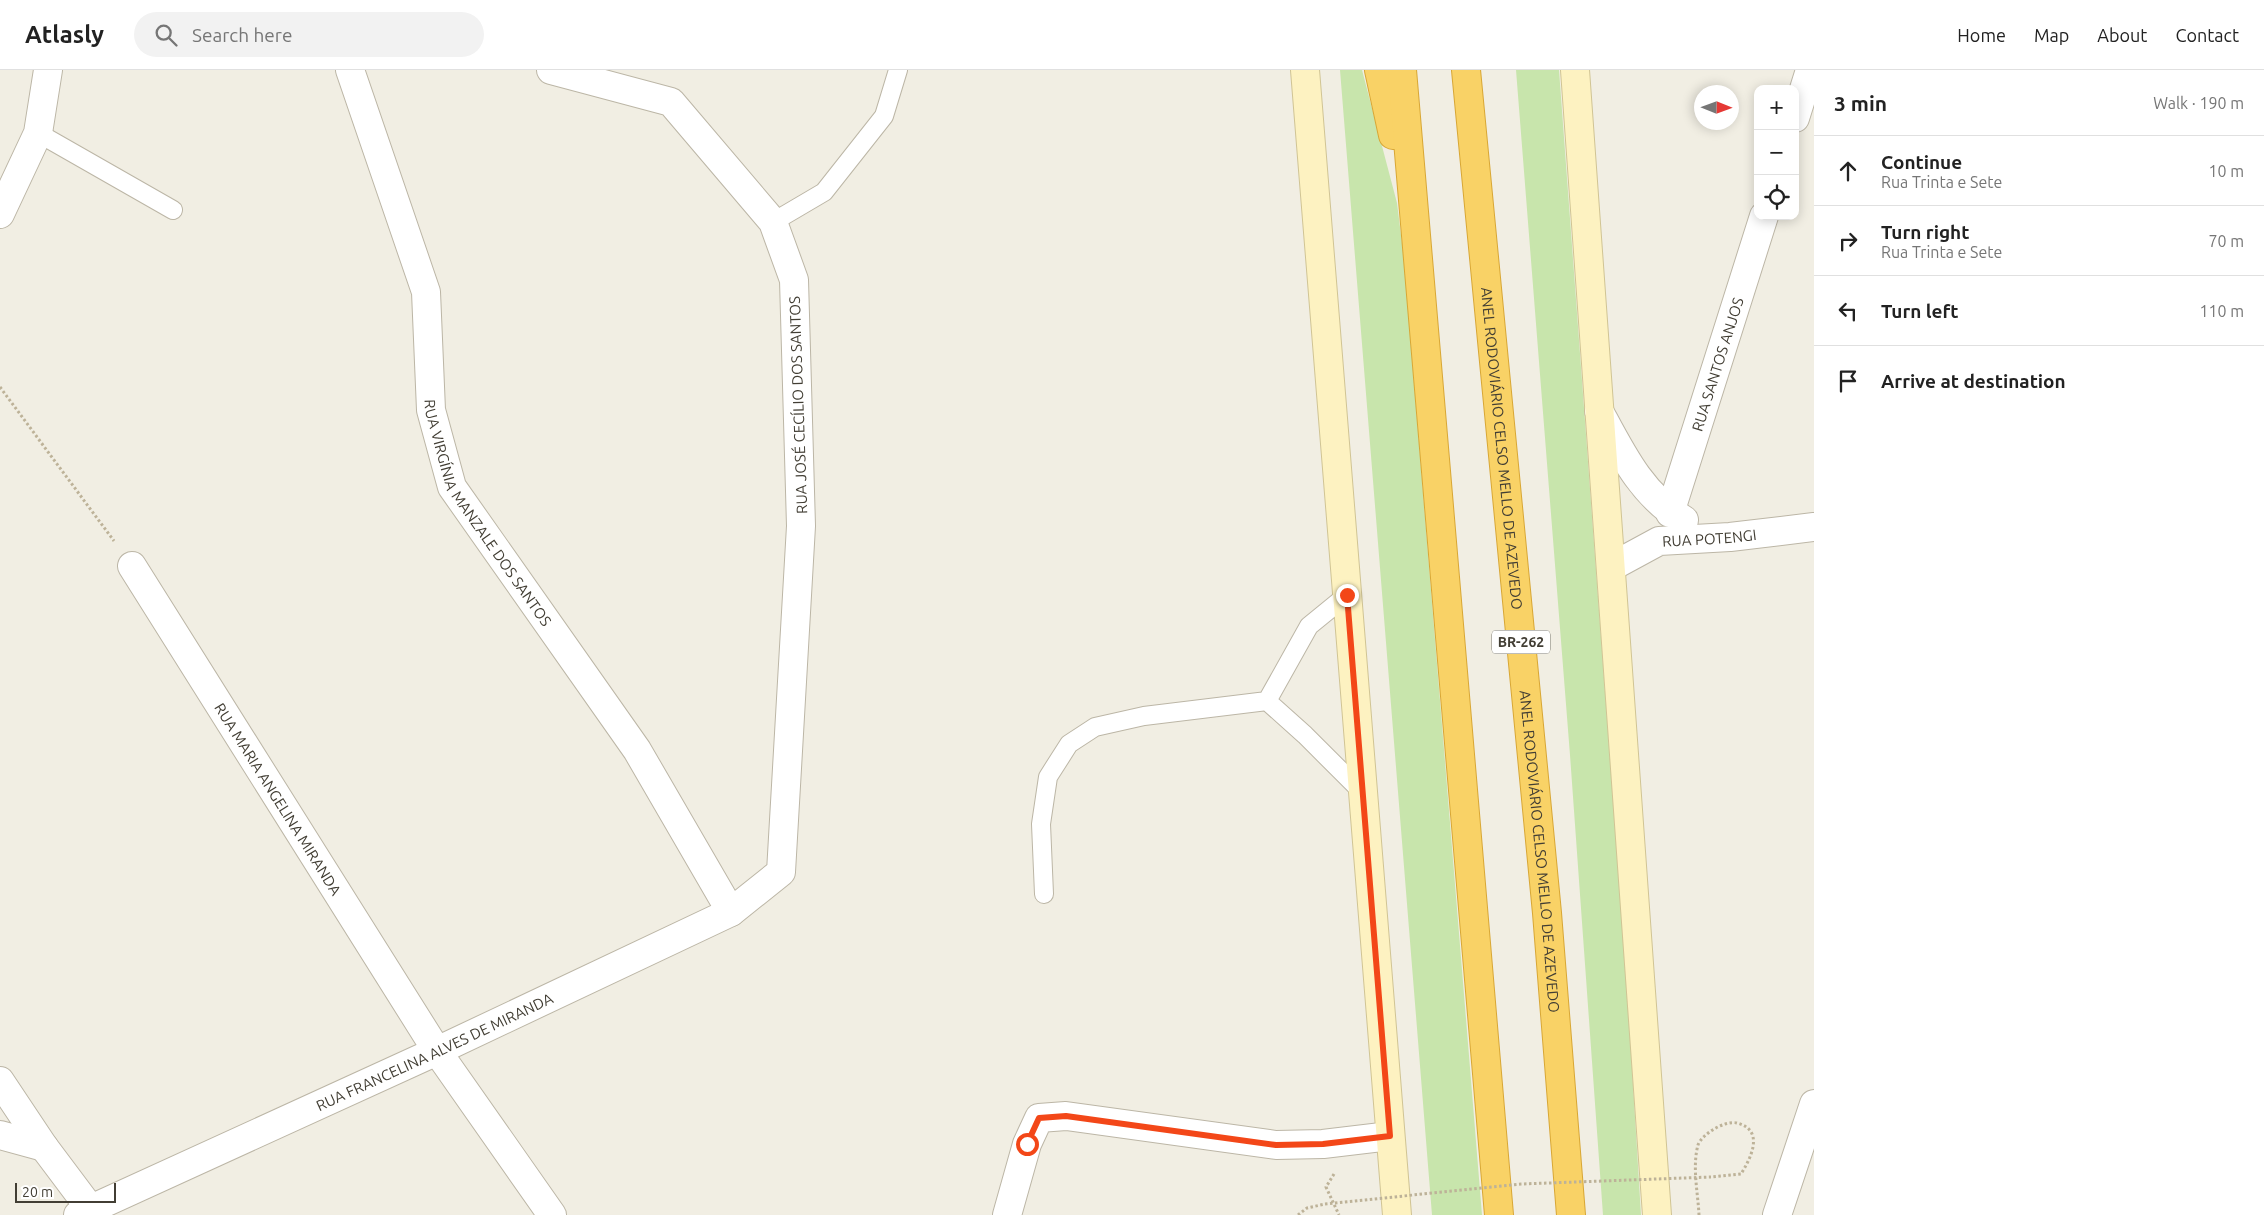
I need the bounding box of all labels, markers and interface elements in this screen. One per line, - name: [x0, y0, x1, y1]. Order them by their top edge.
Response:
- search box: [134, 12, 484, 57]
- text: Atlasly: [25, 21, 104, 48]
- icon: search: [152, 21, 180, 49]
- text: Search here: [192, 24, 292, 46]
- text: Home: [1957, 25, 2006, 45]
- text: Map: [2034, 25, 2069, 45]
- text: About: [2097, 25, 2147, 45]
- text: Contact: [2175, 25, 2239, 45]
- north arrow: [1694, 85, 1739, 130]
- map controls: [1754, 85, 1799, 220]
- button: +: [1754, 85, 1799, 130]
- text: 3 min: [1834, 91, 1887, 115]
- text: Walk · 190 m: [2153, 94, 2244, 112]
- button: −: [1754, 130, 1799, 175]
- text: Continue: [1881, 151, 1962, 173]
- icon: ahead: [1834, 157, 1862, 185]
- text: 10 m: [2208, 162, 2244, 180]
- text: Rua Trinta e Sete: [1881, 173, 2002, 191]
- button: locate: [1754, 175, 1799, 220]
- text: Turn right: [1881, 221, 1969, 243]
- icon: right: [1834, 227, 1862, 255]
- text: 70 m: [2208, 232, 2244, 250]
- text: Rua Trinta e Sete: [1881, 243, 2002, 261]
- street label: ANEL RODOVIÁRIO CELSO MELLO DE AZEVEDO: [1478, 286, 1526, 610]
- street label: RUA SANTOS ANJOS: [1688, 295, 1746, 433]
- street label: RUA JOSÉ CECÍLIO DOS SANTOS: [786, 296, 810, 514]
- icon: left: [1834, 297, 1862, 325]
- text: Turn left: [1881, 300, 1959, 322]
- text: 110 m: [2199, 302, 2244, 320]
- icon: arrive: [1834, 367, 1862, 395]
- text: Arrive at destination: [1881, 370, 2066, 392]
- street label: RUA VIRGÍNIA MANZALE DOS SANTOS: [422, 399, 555, 629]
- street label: RUA POTENGI: [1662, 525, 1757, 549]
- route end: [1336, 584, 1359, 607]
- road number: BR-262: [1492, 630, 1550, 654]
- street label: ANEL RODOVIÁRIO CELSO MELLO DE AZEVEDO: [1517, 689, 1563, 1013]
- street label: RUA MARIA ANGELINA MIRANDA: [212, 700, 345, 898]
- street label: RUA FRANCELINA ALVES DE MIRANDA: [313, 989, 556, 1114]
- route start: [1016, 1133, 1039, 1156]
- scale bar: [15, 1180, 116, 1203]
- text: 20 m: [22, 1184, 53, 1200]

